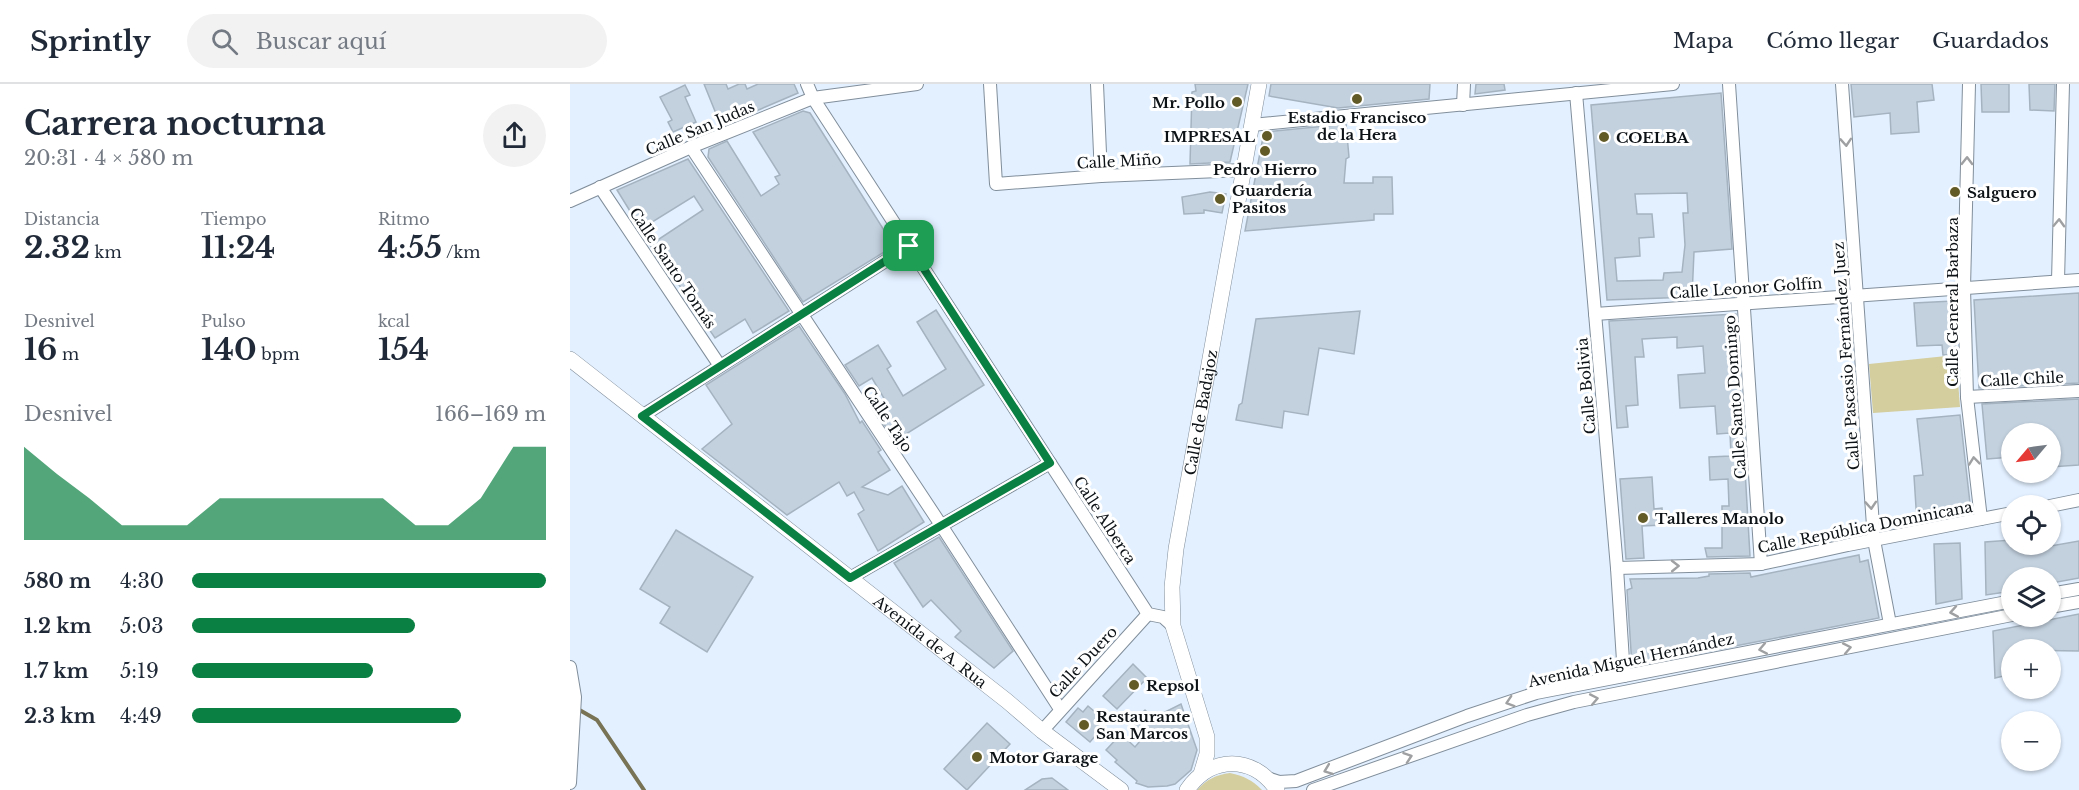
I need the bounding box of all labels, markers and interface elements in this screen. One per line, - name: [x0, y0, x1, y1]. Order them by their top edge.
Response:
- search box: [187, 14, 607, 68]
- text: Sprintly: [30, 24, 151, 59]
- icon: search: [208, 25, 241, 58]
- text: Buscar aquí: [256, 28, 386, 55]
- text: Mapa: [1673, 28, 1733, 54]
- text: Cómo llegar: [1766, 28, 1899, 54]
- text: Guardados: [1932, 28, 2049, 54]
- marker: Estadio Francisco de la Hera: [1350, 92, 1364, 106]
- place label: Mr. Pollo: [1152, 93, 1225, 112]
- marker: Mr. Pollo: [1230, 95, 1244, 109]
- street label: Calle San Judas: [643, 96, 758, 160]
- text: Carrera nocturna: [24, 103, 326, 144]
- button: share: [483, 104, 546, 167]
- place label: Estadio Francisco de la Hera: [1287, 108, 1427, 144]
- place label: IMPRESAL: [1164, 127, 1256, 146]
- place label: COELBA: [1616, 128, 1690, 147]
- marker: IMPRESAL: [1260, 129, 1274, 143]
- marker: COELBA: [1597, 130, 1611, 144]
- one-way arrow: [1839, 138, 1852, 147]
- marker: Pedro Hierro: [1258, 144, 1272, 158]
- text: 20:31 · 4 × 580 m: [24, 146, 193, 170]
- street label: Calle Miño: [1076, 149, 1162, 173]
- one-way arrow: [1961, 156, 1974, 165]
- place label: Pedro Hierro: [1213, 160, 1317, 179]
- place label: Guardería Pasitos: [1232, 181, 1313, 217]
- place label: Salguero: [1967, 183, 2037, 202]
- marker: Salguero: [1948, 185, 1962, 199]
- marker: Guardería Pasitos: [1213, 192, 1227, 206]
- street label: Calle Santo Tomás: [625, 204, 721, 332]
- text: Distancia: [24, 209, 100, 229]
- text: Tiempo: [201, 209, 266, 229]
- text: Ritmo: [378, 209, 430, 229]
- street label: Calle General Barbaza: [1943, 216, 1962, 387]
- one-way arrow: [2053, 218, 2065, 227]
- pin: [883, 220, 934, 271]
- text: 2.32: [24, 229, 90, 266]
- text: 11:24: [201, 229, 275, 266]
- text: 4:55: [378, 229, 442, 266]
- icon: arrive: [892, 229, 925, 262]
- street label: Calle Pascasio Fernández Juez: [1829, 241, 1863, 471]
- text: km: [90, 242, 122, 262]
- text: /km: [442, 242, 480, 262]
- street label: Calle Leonor Golfín: [1669, 273, 1823, 303]
- text: Desnivel: [24, 311, 95, 331]
- text: Pulso: [201, 311, 246, 331]
- text: kcal: [378, 311, 410, 331]
- street label: Calle Santo Domingo: [1720, 314, 1750, 480]
- text: 16: [24, 331, 57, 368]
- text: 140: [201, 331, 257, 368]
- text: 154: [378, 331, 429, 368]
- street label: Calle Bolivia: [1572, 336, 1600, 435]
- text: m: [57, 344, 79, 364]
- text: bpm: [257, 344, 300, 364]
- street label: Calle de Badajoz: [1180, 348, 1221, 477]
- street label: Calle Chile: [1980, 367, 2064, 391]
- street label: Calle Tajo: [859, 382, 917, 456]
- text: Desnivel: [24, 402, 112, 426]
- text: 166–169 m: [435, 402, 546, 426]
- north arrow: [2001, 423, 2061, 483]
- map controls: [2001, 423, 2061, 771]
- one-way arrow: [1968, 456, 1981, 465]
- street label: Calle Alberca: [1070, 473, 1141, 568]
- button: locate: [2001, 495, 2061, 555]
- street label: Calle República Dominicana: [1756, 497, 1975, 557]
- one-way arrow: [1864, 500, 1877, 509]
- place label: Talleres Manolo: [1655, 509, 1784, 528]
- marker: Talleres Manolo: [1636, 511, 1650, 525]
- one-way arrow: [1671, 560, 1680, 572]
- button: layers: [2001, 567, 2061, 627]
- text: 580 m: [24, 569, 91, 593]
- text: 4:30: [120, 569, 164, 593]
- street label: Avenida de A. Rua: [869, 590, 992, 692]
- one-way arrow: [1949, 605, 1959, 617]
- text: 1.2 km: [24, 614, 92, 638]
- text: 5:03: [120, 614, 164, 638]
- street label: Calle Duero: [1045, 622, 1121, 702]
- street label: Avenida Miguel Hernández: [1525, 629, 1736, 691]
- button: +: [2001, 639, 2061, 699]
- one-way arrow: [1758, 642, 1768, 655]
- one-way arrow: [1841, 642, 1851, 655]
- text: 1.7 km: [24, 659, 89, 683]
- text: 5:19: [120, 659, 159, 683]
- place label: Repsol: [1146, 676, 1200, 695]
- marker: Repsol: [1127, 678, 1141, 692]
- one-way arrow: [1588, 693, 1598, 706]
- one-way arrow: [1505, 695, 1516, 707]
- text: 2.3 km: [24, 704, 96, 728]
- text: 4:49: [120, 704, 162, 728]
- place label: Restaurante San Marcos: [1096, 707, 1191, 743]
- button: −: [2001, 711, 2061, 771]
- marker: Restaurante San Marcos: [1077, 718, 1091, 732]
- place label: Motor Garage: [989, 748, 1098, 767]
- marker: Motor Garage: [970, 750, 984, 764]
- one-way arrow: [1402, 751, 1413, 764]
- one-way arrow: [1323, 763, 1334, 776]

